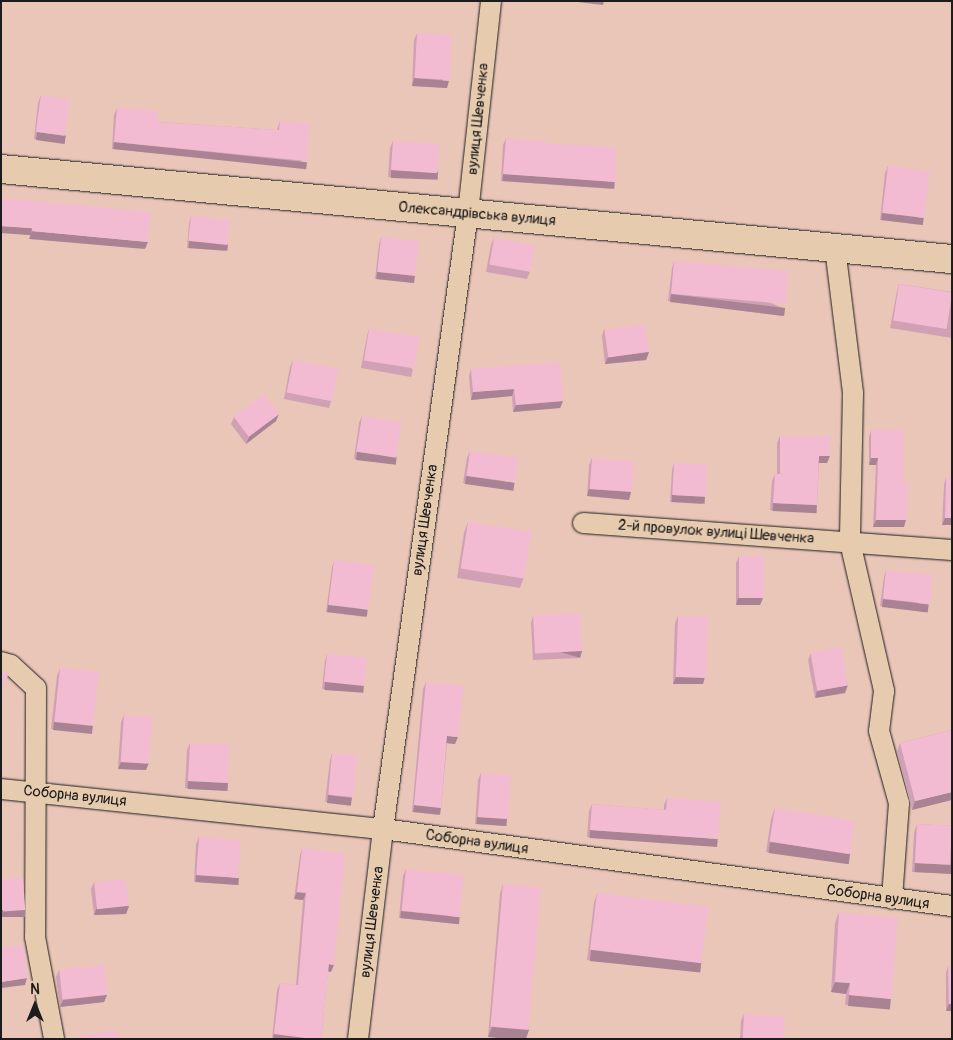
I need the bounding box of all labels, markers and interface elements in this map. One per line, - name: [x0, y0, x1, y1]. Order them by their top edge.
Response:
- street label: вулиця Шевченка: [463, 62, 493, 176]
- street label: Олександрівська вулиця: [397, 198, 557, 230]
- street label: вулиця Шевченка: [408, 463, 442, 577]
- street label: 2-й провулок вулиці Шевченка: [617, 516, 815, 548]
- street label: Соборна вулиця: [23, 782, 127, 810]
- street label: Соборна вулиця: [424, 826, 530, 858]
- street label: вулиця Шевченка: [356, 865, 388, 979]
- street label: Соборна вулиця: [825, 881, 931, 913]
- north arrow: [10, 980, 60, 1030]
- text: N: [30, 981, 40, 998]

